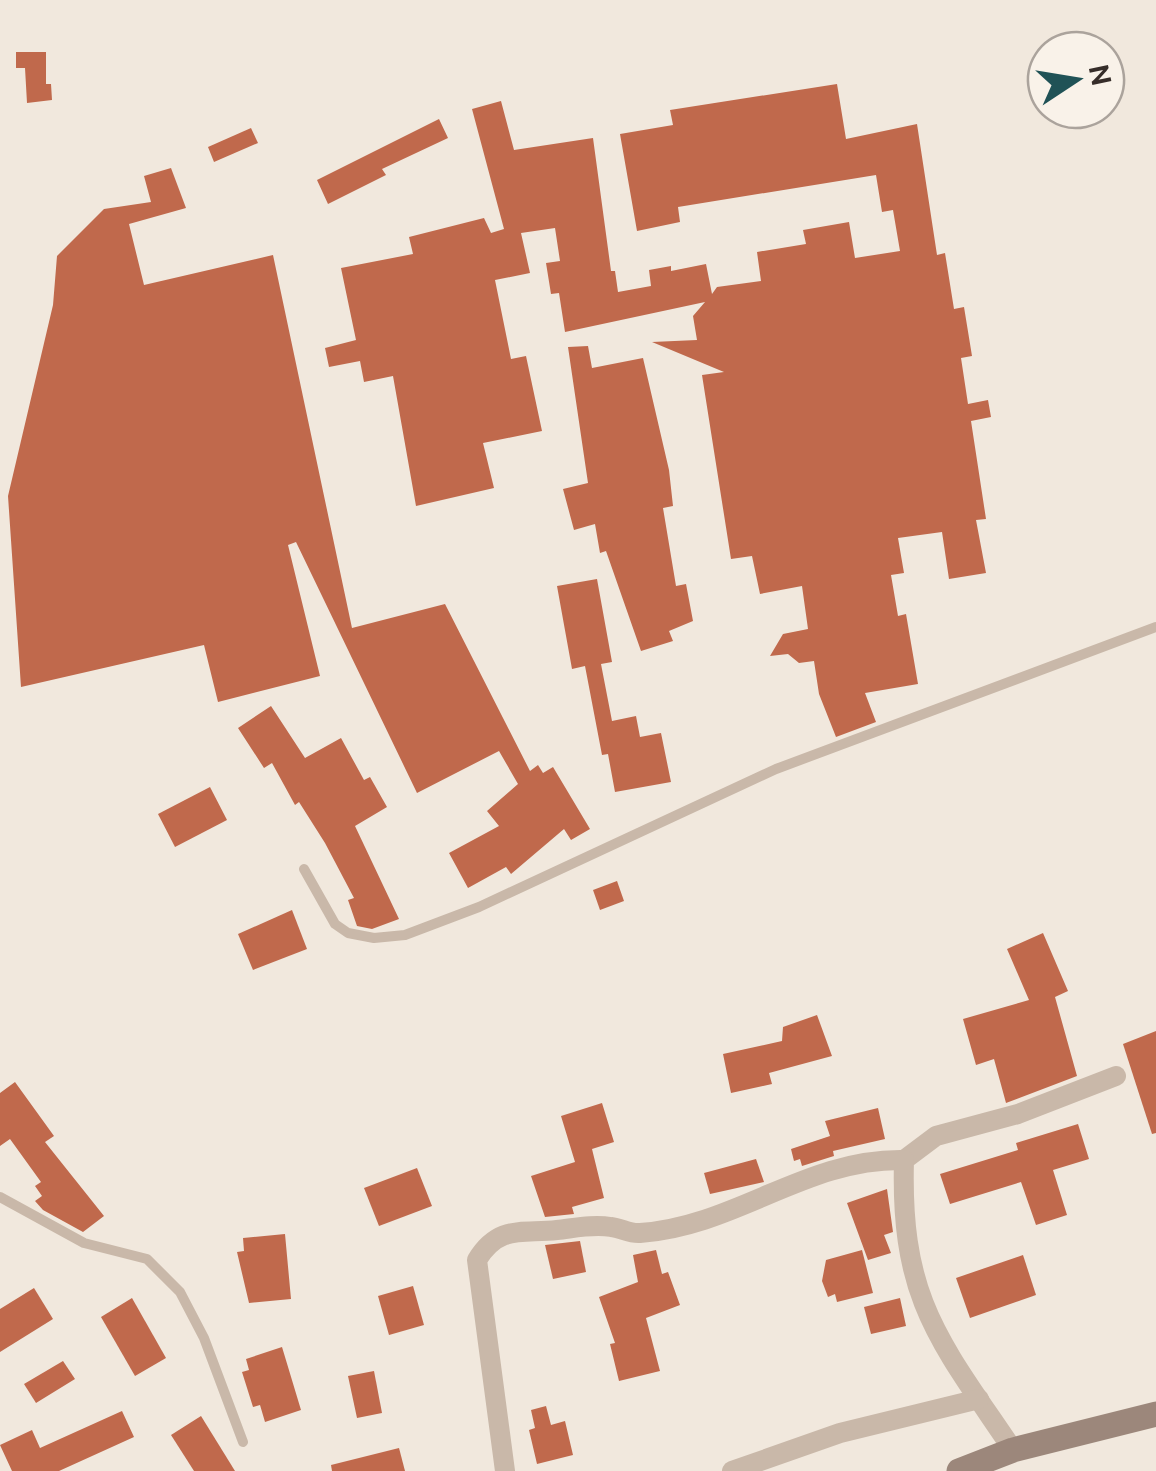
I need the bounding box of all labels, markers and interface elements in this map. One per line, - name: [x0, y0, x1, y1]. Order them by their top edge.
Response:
- north arrow: [1026, 30, 1126, 130]
- text: N: [1084, 61, 1118, 88]

